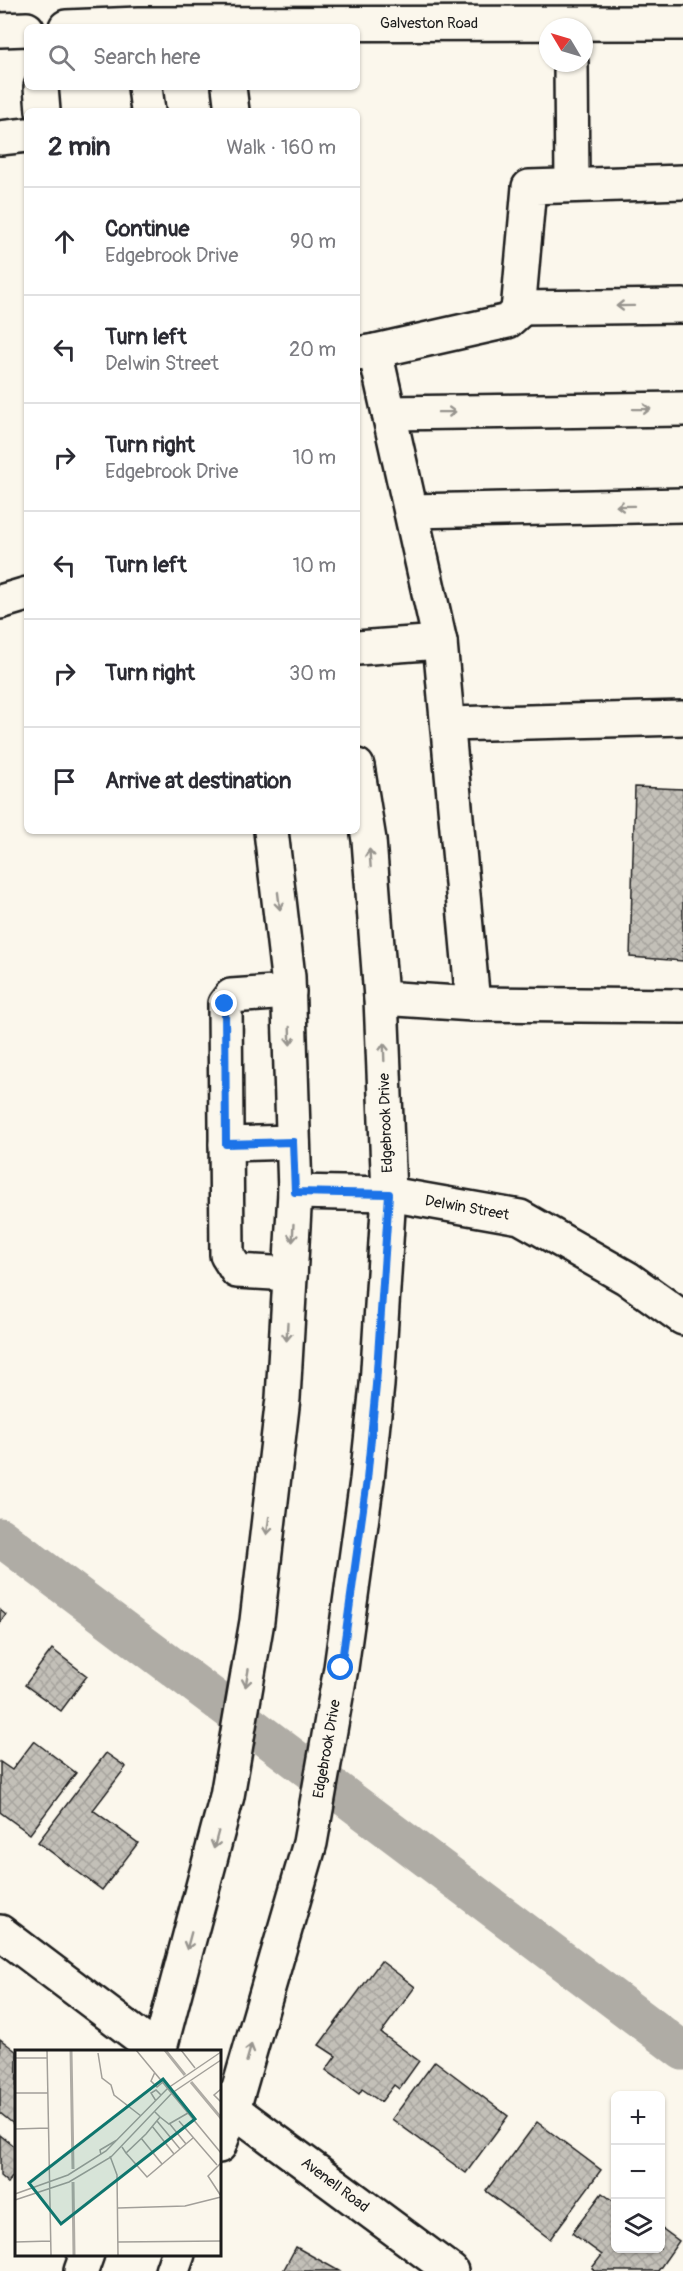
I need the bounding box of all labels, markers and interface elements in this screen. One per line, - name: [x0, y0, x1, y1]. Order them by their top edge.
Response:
- street label: Galveston Road: [380, 14, 478, 33]
- north arrow: [539, 18, 593, 72]
- search box: [24, 24, 360, 90]
- icon: search: [45, 41, 78, 74]
- text: Search here: [93, 43, 200, 71]
- text: 2 min: [48, 131, 110, 163]
- text: Walk · 160 m: [226, 135, 336, 160]
- text: Continue: [105, 215, 189, 243]
- icon: ahead: [48, 225, 81, 258]
- text: 90 m: [290, 229, 336, 254]
- text: Edgebrook Drive: [105, 243, 238, 268]
- one-way arrow: [615, 301, 635, 312]
- text: Turn left: [105, 323, 187, 351]
- icon: left: [48, 333, 81, 366]
- text: 20 m: [289, 337, 336, 362]
- text: Delwin Street: [105, 351, 219, 376]
- one-way arrow: [632, 403, 652, 415]
- one-way arrow: [437, 407, 457, 418]
- text: Turn right: [105, 431, 195, 459]
- icon: right: [48, 441, 81, 474]
- text: 10 m: [292, 445, 336, 470]
- text: Edgebrook Drive: [105, 459, 238, 484]
- one-way arrow: [615, 500, 635, 512]
- icon: left: [48, 549, 81, 582]
- text: Turn left: [105, 551, 187, 579]
- text: 10 m: [292, 553, 336, 578]
- icon: right: [48, 657, 81, 690]
- text: Turn right: [105, 659, 195, 687]
- text: 30 m: [289, 661, 336, 686]
- icon: arrive: [48, 765, 81, 798]
- text: Arrive at destination: [105, 767, 291, 795]
- one-way arrow: [365, 848, 376, 868]
- one-way arrow: [274, 891, 285, 910]
- route end: [211, 990, 237, 1016]
- one-way arrow: [284, 1025, 296, 1045]
- one-way arrow: [378, 1043, 389, 1063]
- street label: Edgebrook Drive: [375, 1072, 397, 1173]
- street label: Delwin Street: [423, 1191, 512, 1225]
- one-way arrow: [287, 1222, 298, 1242]
- one-way arrow: [281, 1322, 292, 1342]
- one-way arrow: [262, 1516, 273, 1536]
- route start: [327, 1654, 353, 1680]
- one-way arrow: [242, 1668, 253, 1688]
- street label: Edgebrook Drive: [309, 1697, 345, 1800]
- one-way arrow: [209, 1830, 221, 1849]
- one-way arrow: [182, 1931, 194, 1950]
- one-way arrow: [244, 2044, 255, 2063]
- inset map: [15, 2050, 220, 2256]
- map controls: [611, 2091, 665, 2253]
- button: +: [611, 2091, 665, 2145]
- button: −: [611, 2145, 665, 2199]
- street label: Avenell Road: [297, 2153, 373, 2217]
- button: layers: [611, 2199, 665, 2253]

